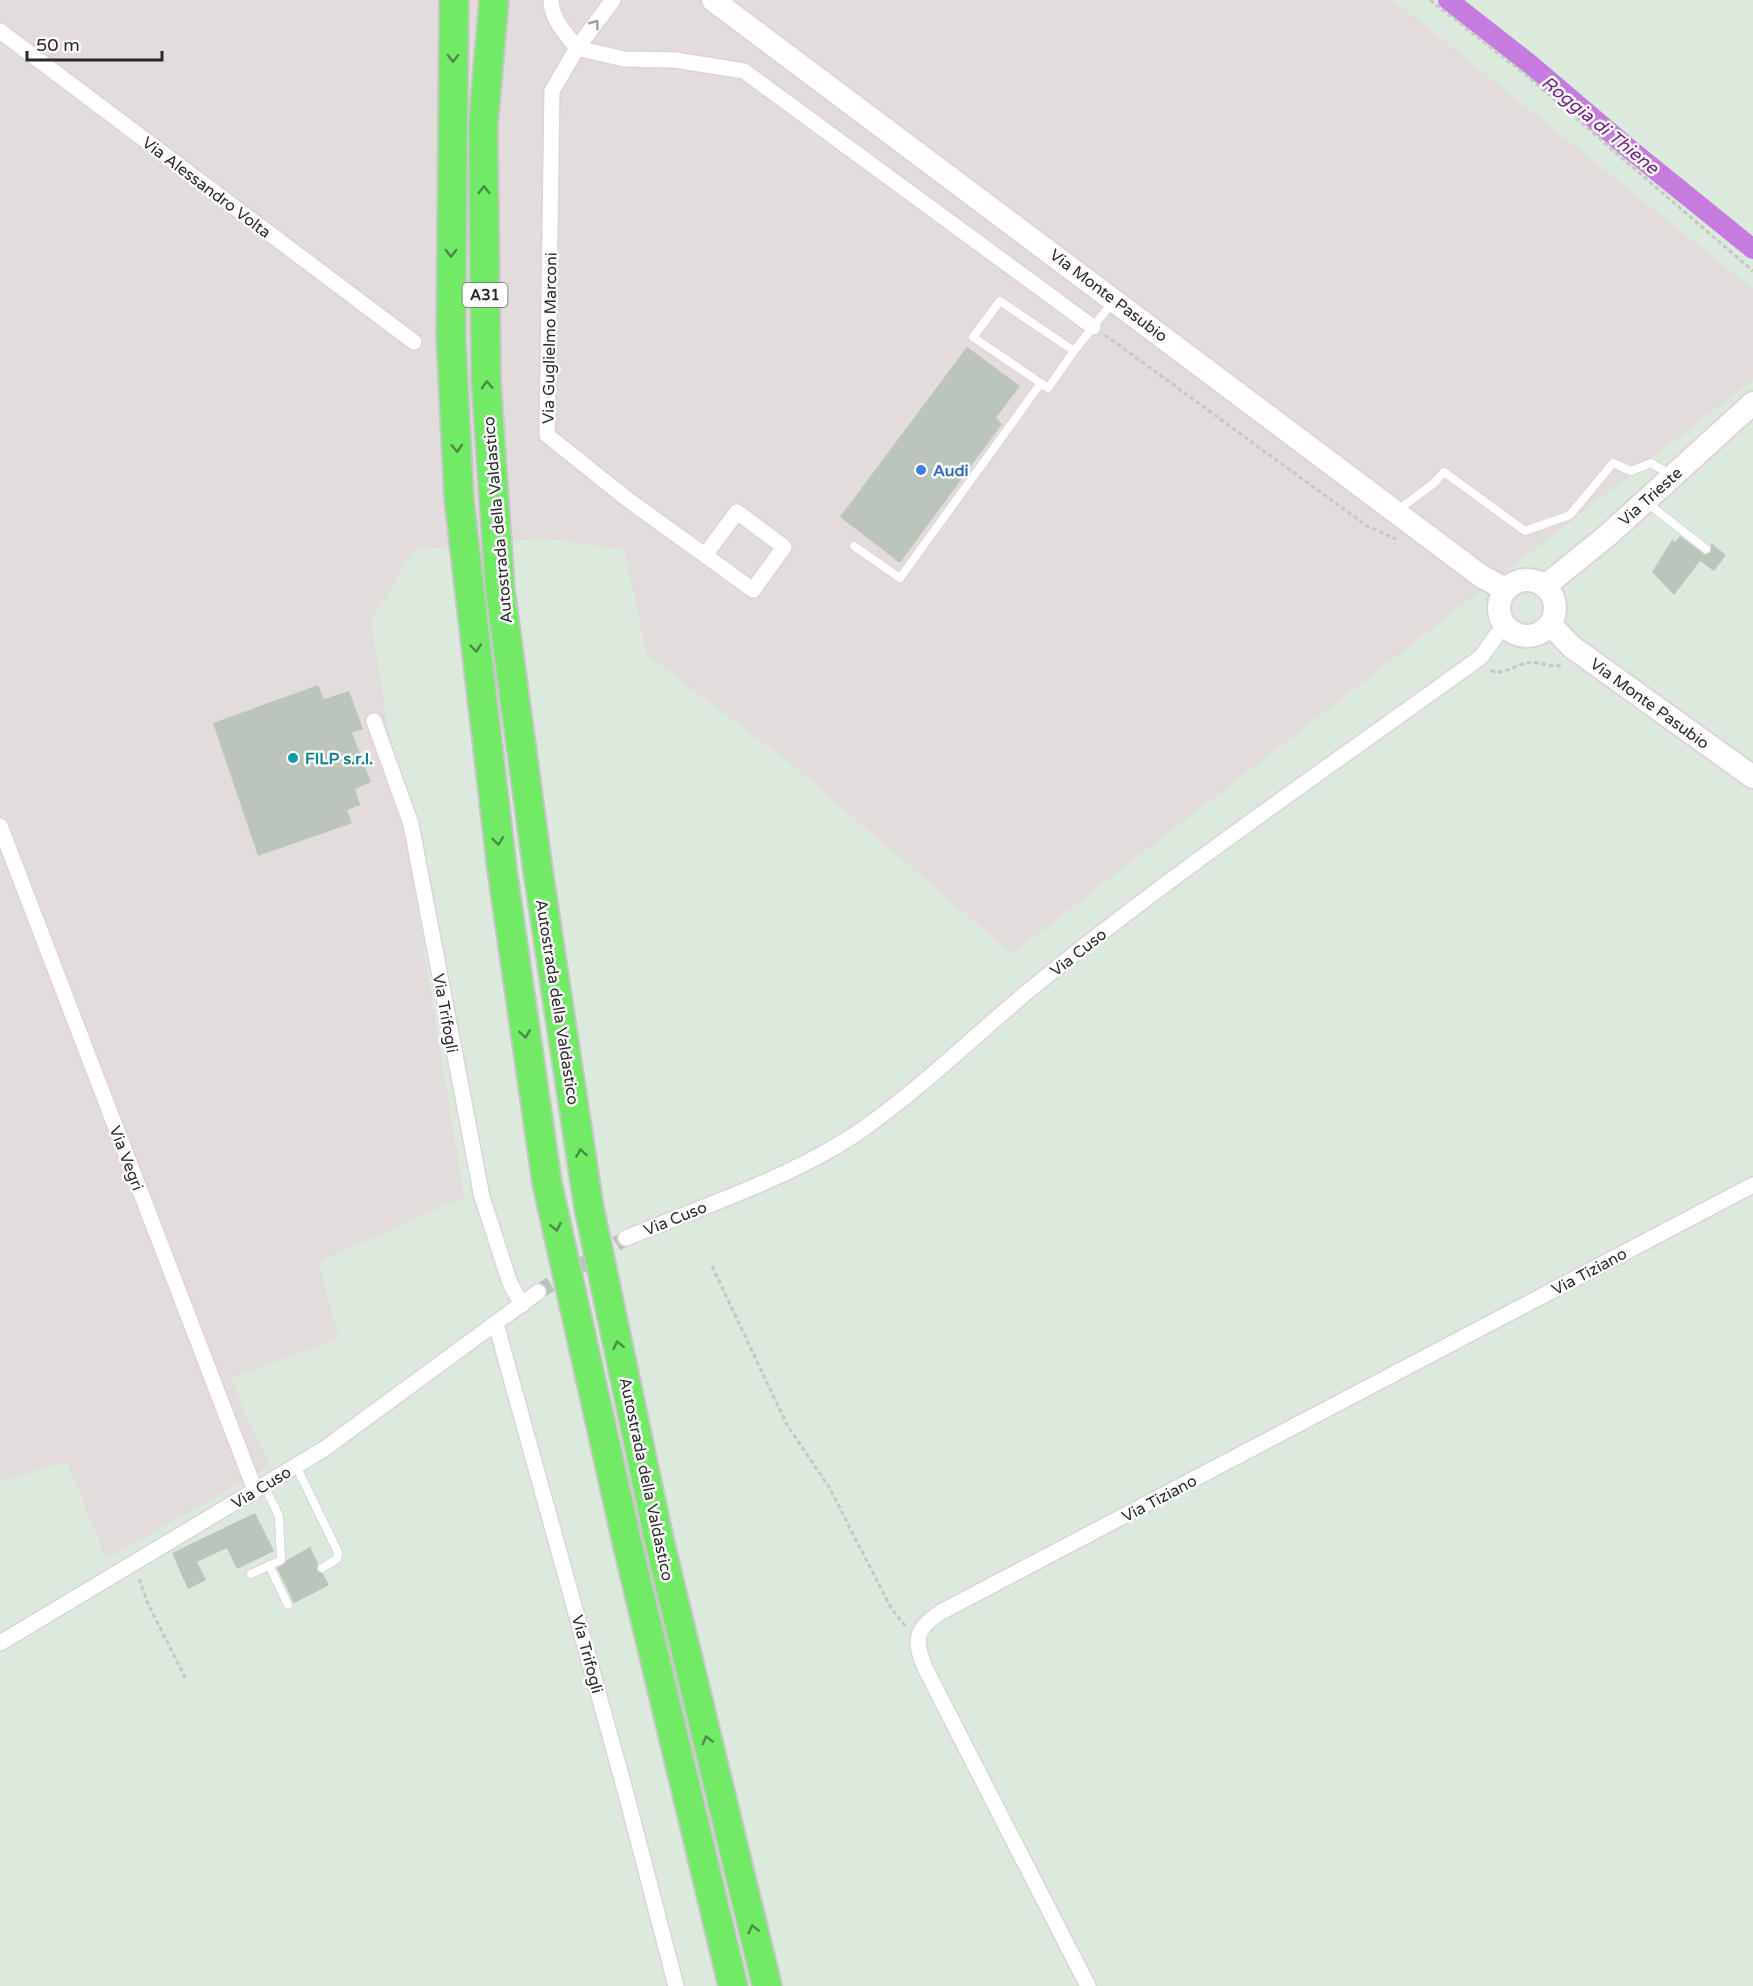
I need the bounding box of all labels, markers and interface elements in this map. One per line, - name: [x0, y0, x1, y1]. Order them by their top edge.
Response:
- one-way arrow: [588, 20, 599, 31]
- scale bar: [27, 24, 162, 62]
- text: 50 m: [36, 34, 80, 56]
- one-way arrow: [447, 54, 459, 63]
- water label: Roggia di Thiene: [1537, 71, 1663, 179]
- street label: Via Alessandro Volta: [138, 133, 275, 243]
- one-way arrow: [478, 185, 490, 194]
- street label: Via Monte Pasubio: [1046, 245, 1171, 347]
- one-way arrow: [445, 249, 457, 258]
- street label: Via Guglielmo Marconi: [539, 252, 561, 424]
- road number: A31: [462, 283, 508, 307]
- one-way arrow: [480, 380, 493, 389]
- street label: Autostrada della Valdastico: [479, 416, 517, 624]
- one-way arrow: [450, 444, 463, 453]
- place label: Audi: [933, 461, 969, 481]
- marker: Audi: [914, 463, 928, 477]
- street label: Via Trieste: [1615, 463, 1687, 531]
- one-way arrow: [469, 643, 482, 652]
- street label: Via Monte Pasubio: [1586, 654, 1713, 754]
- place label: FILP s.r.l.: [305, 749, 373, 769]
- marker: FILP s.r.l.: [286, 751, 300, 765]
- one-way arrow: [491, 837, 504, 846]
- street label: Autostrada della Valdastico: [531, 898, 583, 1106]
- street label: Via Cuso: [1046, 925, 1111, 981]
- street label: Via Trifogli: [428, 972, 462, 1055]
- one-way arrow: [519, 1030, 531, 1039]
- street label: Via Vegri: [105, 1123, 148, 1193]
- one-way arrow: [575, 1149, 587, 1158]
- street label: Via Cuso: [641, 1197, 710, 1241]
- one-way arrow: [549, 1222, 562, 1232]
- street label: Via Tiziano: [1549, 1244, 1630, 1300]
- one-way arrow: [612, 1340, 625, 1350]
- street label: Autostrada della Valdastico: [615, 1376, 677, 1583]
- street label: Via Cuso: [228, 1462, 295, 1513]
- street label: Via Tiziano: [1119, 1471, 1200, 1527]
- street label: Via Trifogli: [567, 1613, 607, 1696]
- one-way arrow: [702, 1735, 715, 1745]
- one-way arrow: [747, 1924, 760, 1934]

